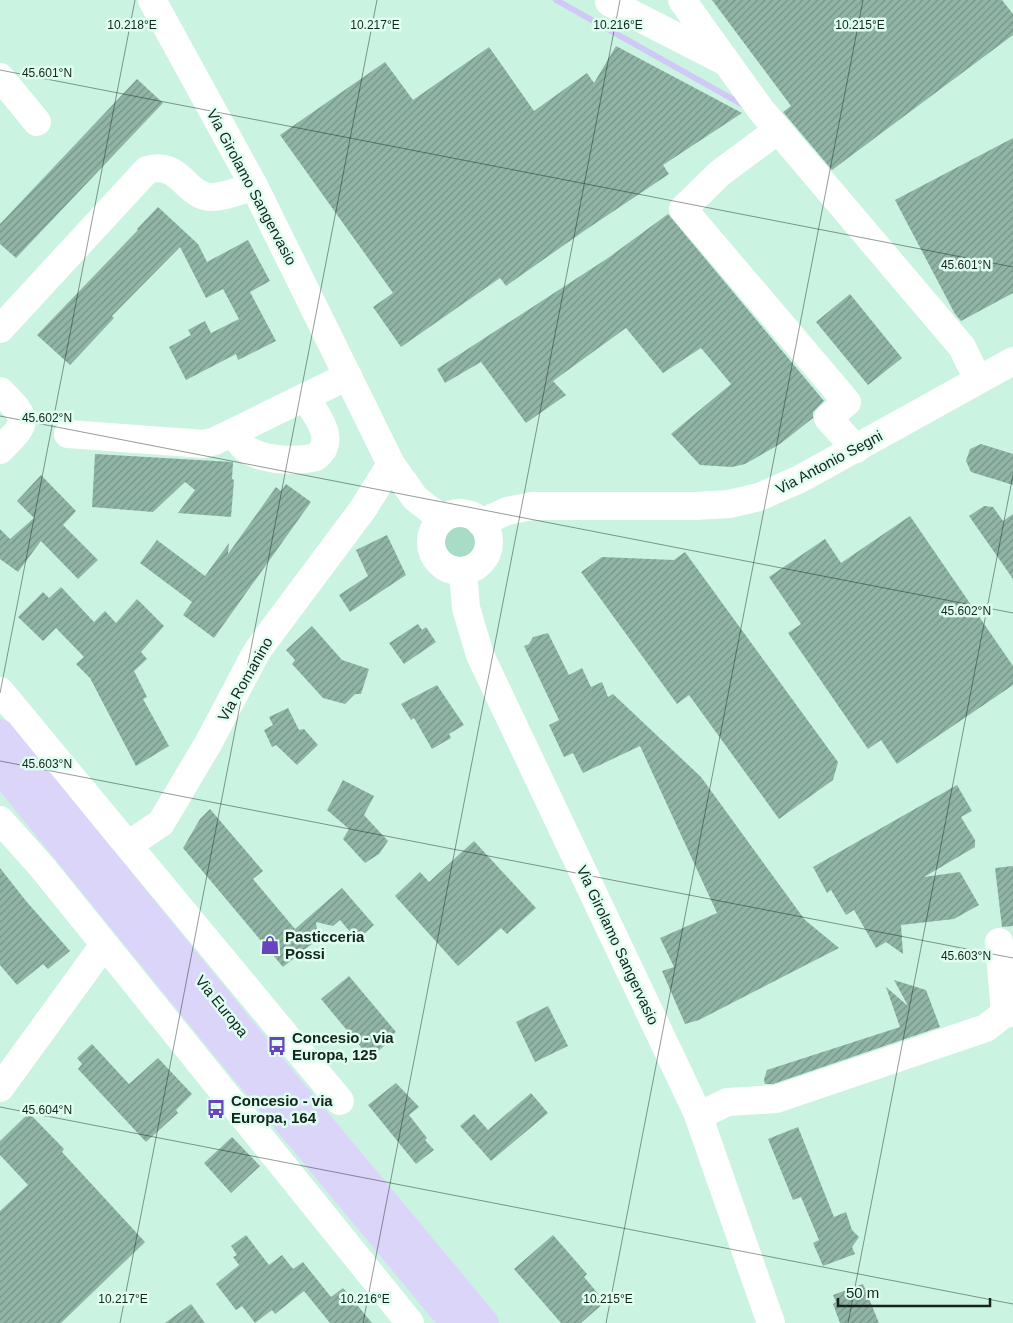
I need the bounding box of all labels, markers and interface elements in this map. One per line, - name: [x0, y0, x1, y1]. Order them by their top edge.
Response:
- text: 10.218°E: [107, 18, 157, 32]
- text: 10.217°E: [350, 18, 400, 32]
- text: 10.216°E: [593, 18, 643, 32]
- text: 10.215°E: [835, 18, 885, 32]
- text: 45.601°N: [22, 66, 72, 80]
- street label: Via Girolamo Sangervasio: [204, 106, 300, 268]
- text: 45.601°N: [941, 258, 991, 272]
- text: 45.602°N: [22, 411, 72, 425]
- street label: Via Antonio Segni: [773, 427, 885, 497]
- text: 45.602°N: [941, 604, 991, 618]
- street label: Via Romanino: [214, 634, 276, 724]
- text: 45.603°N: [22, 757, 72, 771]
- street label: Via Girolamo Sangervasio: [574, 863, 662, 1027]
- place label: Pasticceria Possi: [285, 928, 365, 962]
- shop icon: Pasticceria Possi: [259, 934, 281, 956]
- text: 45.603°N: [941, 949, 991, 963]
- street label: Via Europa: [192, 972, 252, 1041]
- place label: Concesio - via Europa, 125: [292, 1029, 394, 1063]
- bus stop icon: Concesio - via Europa, 125: [266, 1035, 288, 1057]
- place label: Concesio - via Europa, 164: [231, 1092, 333, 1126]
- bus stop icon: Concesio - via Europa, 164: [205, 1098, 227, 1120]
- text: 45.604°N: [22, 1103, 72, 1117]
- scale bar: [838, 1276, 990, 1308]
- text: 50 m: [846, 1284, 879, 1301]
- text: 10.217°E: [98, 1292, 148, 1306]
- text: 10.216°E: [340, 1292, 390, 1306]
- text: 10.215°E: [583, 1292, 633, 1306]

